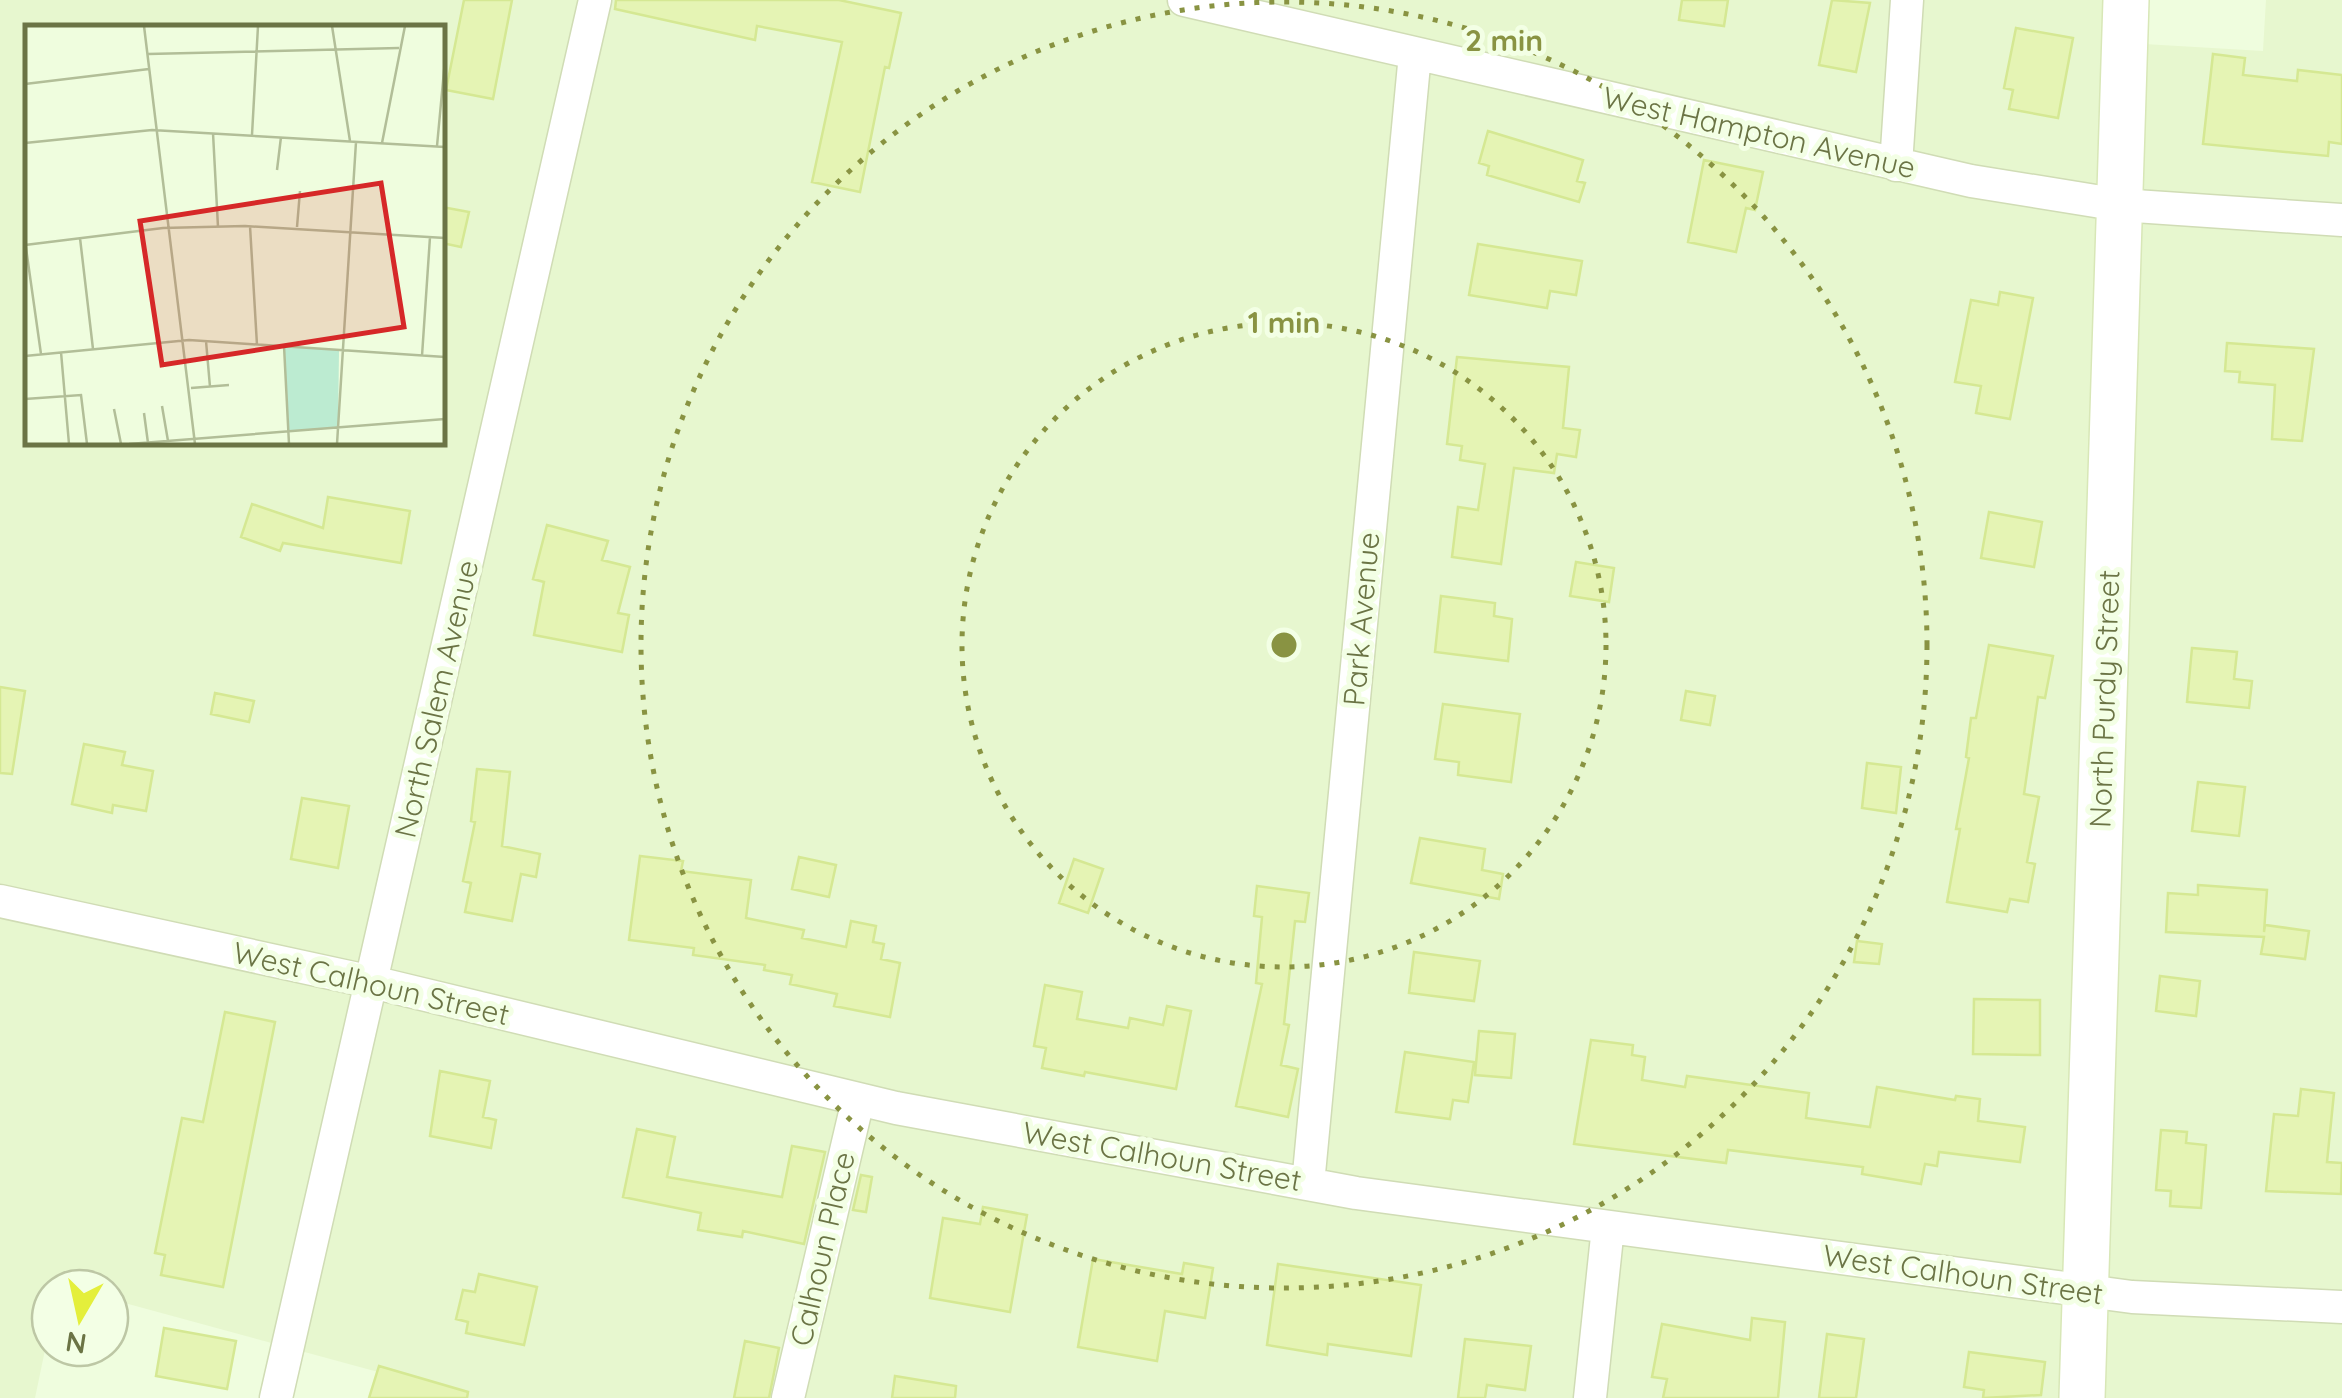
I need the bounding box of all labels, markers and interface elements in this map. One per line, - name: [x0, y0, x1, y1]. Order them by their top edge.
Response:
- text: 2 min: [1465, 21, 1543, 59]
- inset map: [25, 25, 445, 445]
- street label: West Hampton Avenue: [1599, 78, 1919, 186]
- text: 1 min: [1248, 303, 1320, 341]
- street label: Park Avenue: [1334, 530, 1388, 707]
- street label: North Salem Avenue: [386, 556, 486, 841]
- street label: North Purdy Street: [2081, 569, 2127, 829]
- centre of rings: [1266, 627, 1302, 663]
- street label: West Calhoun Street: [229, 933, 513, 1033]
- street label: West Calhoun Street: [1020, 1113, 1305, 1199]
- street label: Calhoun Place: [781, 1148, 863, 1349]
- street label: West Calhoun Street: [1821, 1236, 2106, 1312]
- north arrow: [30, 1268, 130, 1368]
- text: N: [63, 1324, 89, 1362]

